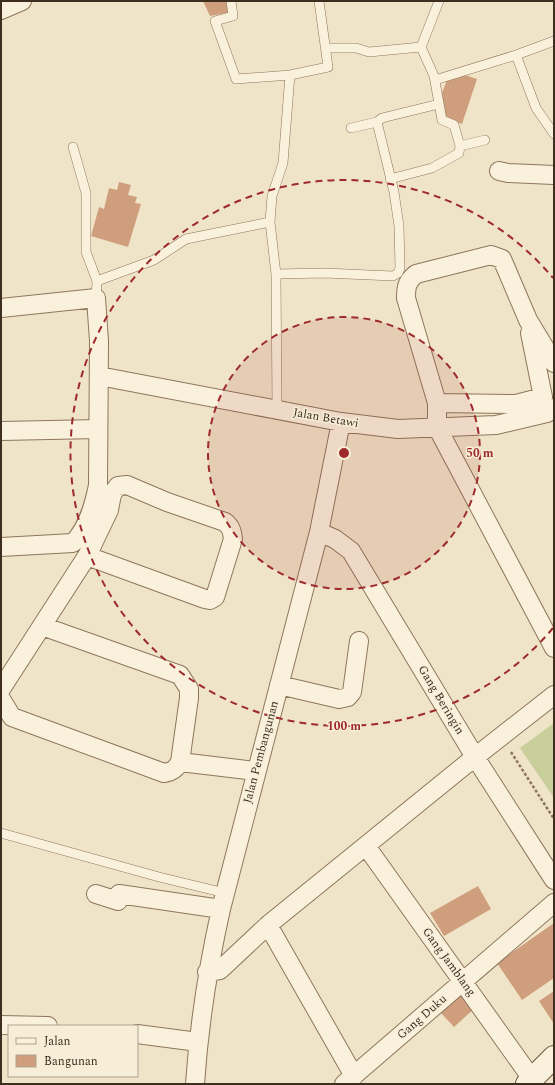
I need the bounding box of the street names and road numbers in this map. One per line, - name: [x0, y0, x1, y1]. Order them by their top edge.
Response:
- street label: Jalan Betawi: [292, 403, 361, 433]
- street label: Gang Beringin: [413, 662, 469, 738]
- street label: Jalan Pembangunan: [238, 699, 284, 805]
- street label: Gang Jamblang: [417, 923, 481, 1001]
- street label: Gang Duku: [393, 990, 451, 1044]

